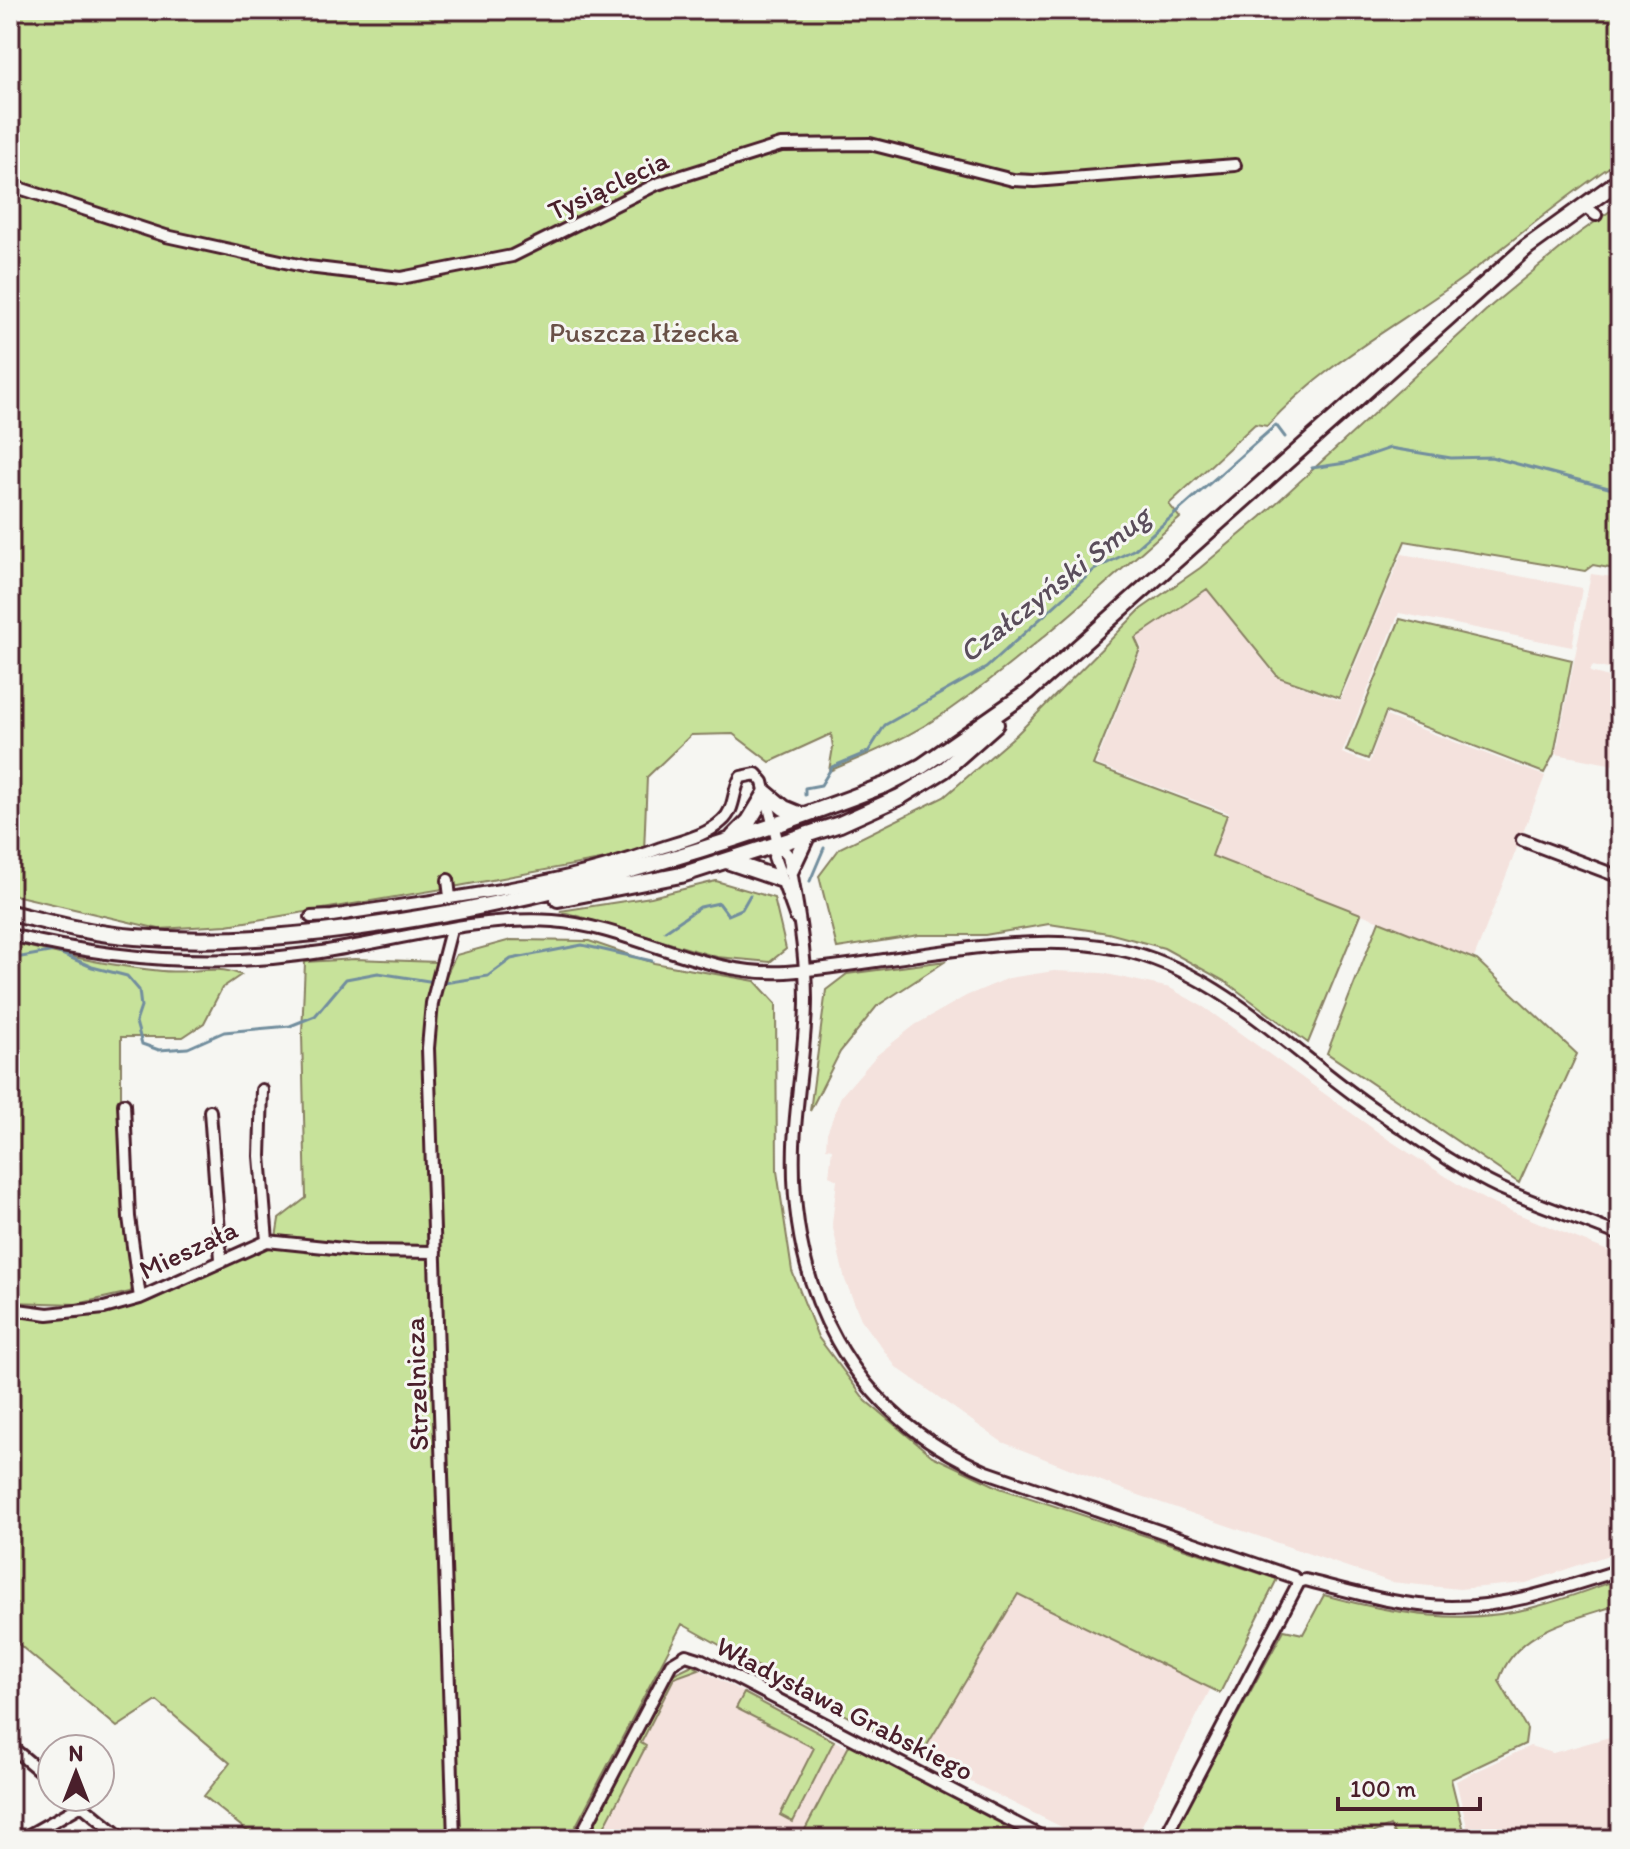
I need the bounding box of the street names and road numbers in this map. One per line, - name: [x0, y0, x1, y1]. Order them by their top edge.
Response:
- street label: Tysiąclecia: [542, 142, 674, 228]
- street label: Mieszała: [133, 1211, 243, 1287]
- street label: Strzelnicza: [397, 1316, 435, 1451]
- street label: Władysława Grabskiego: [710, 1628, 980, 1788]

